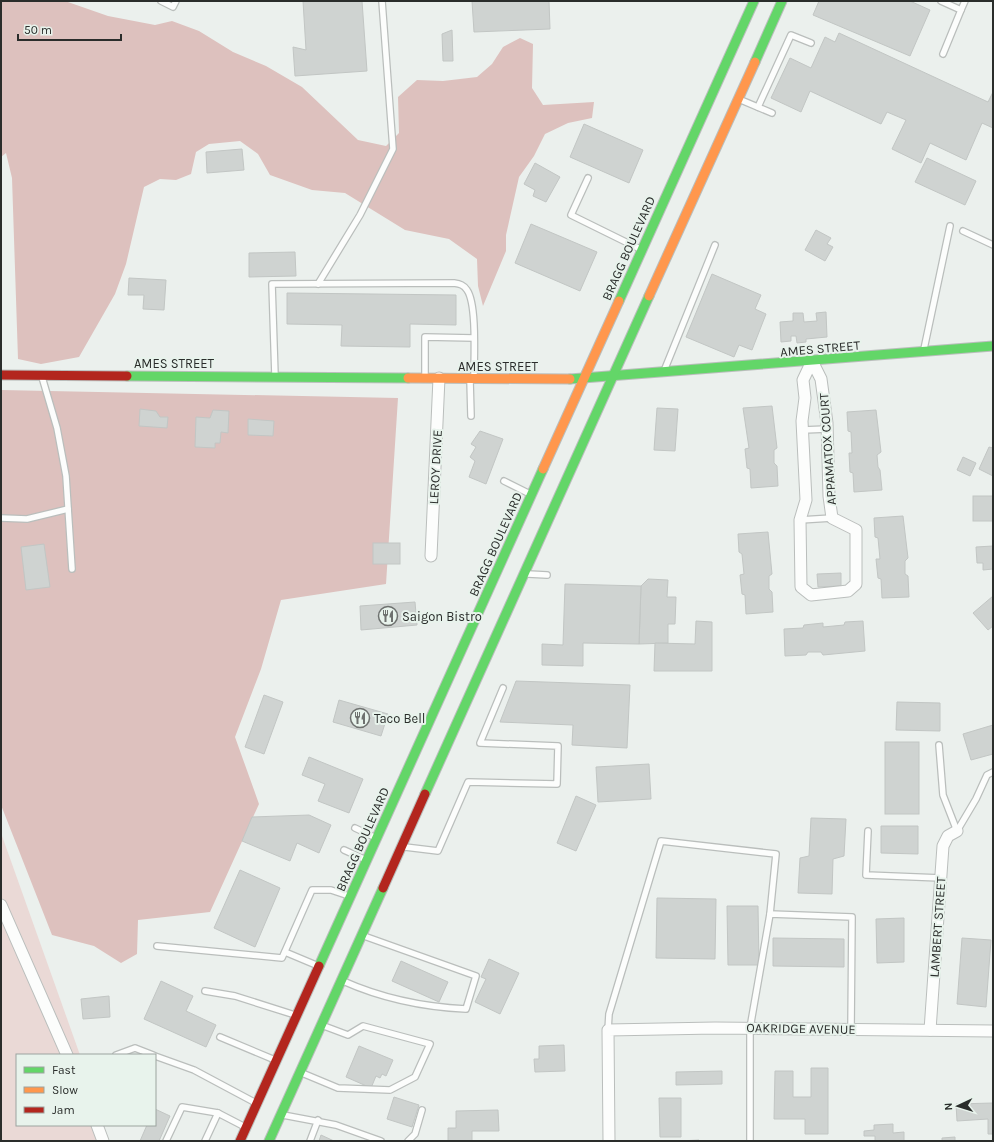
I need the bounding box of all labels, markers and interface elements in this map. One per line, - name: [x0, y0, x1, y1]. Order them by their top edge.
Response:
- scale bar: [18, 16, 121, 42]
- text: 50 m: [24, 23, 52, 37]
- street label: BRAGG BOULEVARD: [599, 194, 658, 303]
- street label: AMES STREET: [779, 337, 861, 359]
- street label: AMES STREET: [134, 356, 215, 371]
- street label: AMES STREET: [458, 359, 539, 374]
- street label: APPAMATOX COURT: [816, 392, 839, 505]
- street label: LEROY DRIVE: [426, 429, 445, 505]
- street label: BRAGG BOULEVARD: [466, 490, 525, 599]
- restaurant icon: Saigon Bistro: [377, 605, 399, 627]
- place label: Saigon Bistro: [402, 609, 482, 624]
- restaurant icon: Taco Bell: [349, 707, 371, 729]
- place label: Taco Bell: [374, 711, 425, 726]
- street label: BRAGG BOULEVARD: [333, 785, 392, 894]
- street label: LAMBERT STREET: [926, 876, 949, 978]
- street label: OAKRIDGE AVENUE: [746, 1020, 856, 1037]
- legend: [16, 1054, 156, 1126]
- text: Fast: [52, 1063, 76, 1077]
- text: Slow: [52, 1083, 78, 1097]
- north arrow: [938, 1086, 978, 1126]
- text: N: [942, 1102, 955, 1111]
- text: Jam: [52, 1103, 75, 1117]

